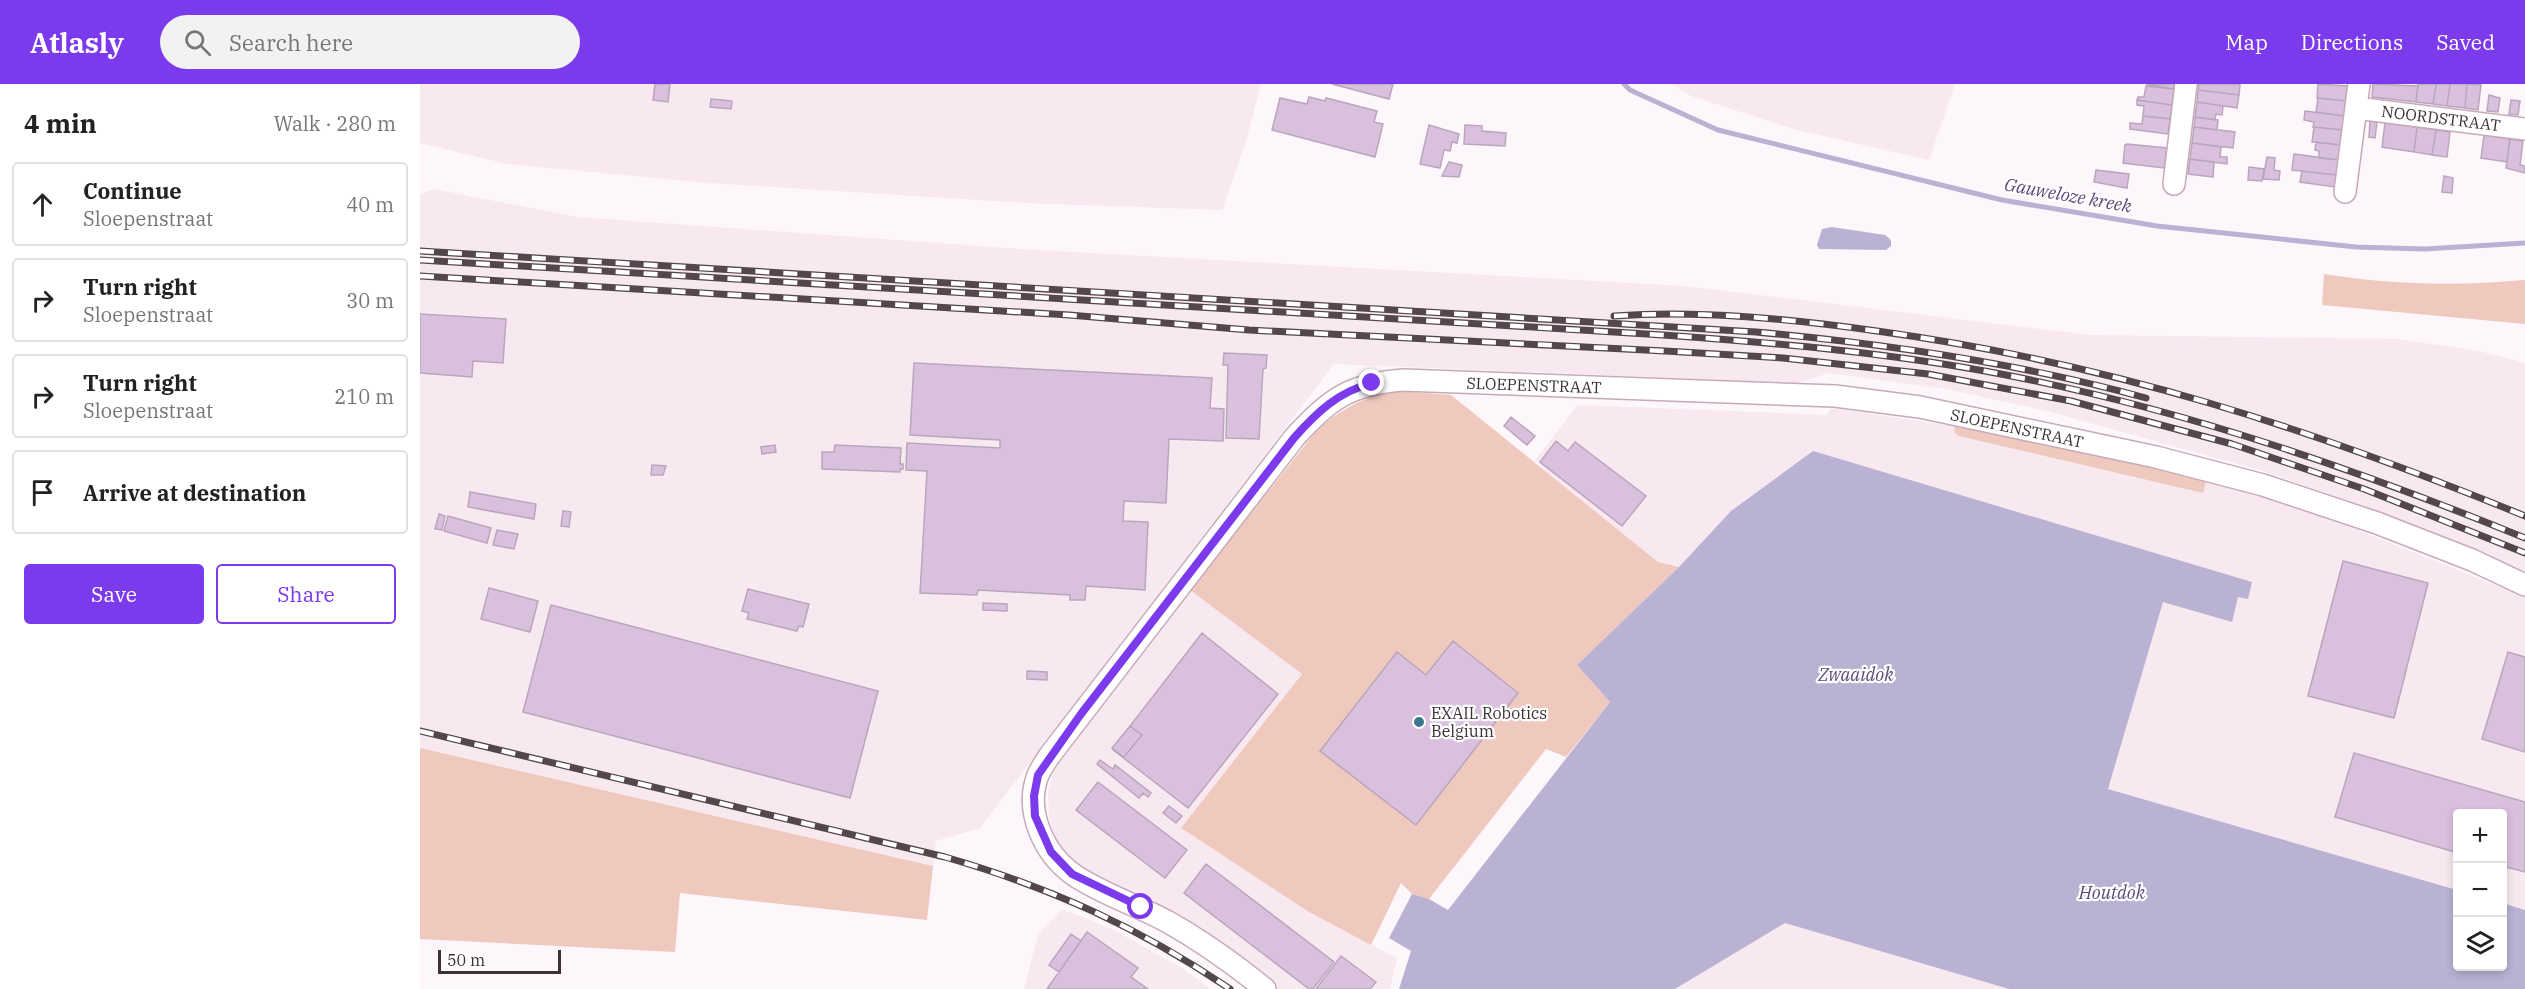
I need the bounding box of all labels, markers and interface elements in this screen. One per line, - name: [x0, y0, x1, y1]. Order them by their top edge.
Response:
- search box: [160, 15, 580, 69]
- text: Atlasly: [30, 24, 124, 61]
- icon: search: [181, 26, 214, 59]
- text: Search here: [229, 28, 353, 57]
- text: Map: [2225, 28, 2268, 56]
- text: Directions: [2301, 28, 2403, 56]
- text: Saved: [2436, 28, 2495, 56]
- street label: NOORDSTRAAT: [2380, 101, 2502, 135]
- text: 4 min: [24, 106, 97, 140]
- text: Walk · 280 m: [274, 110, 396, 137]
- water label: Gauweloze kreek: [2003, 172, 2134, 218]
- text: Continue: [83, 176, 182, 205]
- icon: ahead: [26, 188, 59, 221]
- text: 40 m: [346, 191, 394, 218]
- text: Sloepenstraat: [83, 205, 213, 232]
- text: Turn right: [83, 272, 197, 301]
- icon: right: [26, 284, 59, 317]
- text: 30 m: [346, 287, 394, 314]
- text: Sloepenstraat: [83, 301, 213, 328]
- text: Turn right: [83, 368, 197, 397]
- route end: [1358, 369, 1384, 395]
- street label: SLOEPENSTRAAT: [1466, 373, 1602, 397]
- icon: right: [26, 380, 59, 413]
- text: 210 m: [334, 383, 394, 410]
- text: Sloepenstraat: [83, 397, 213, 424]
- street label: SLOEPENSTRAAT: [1949, 404, 2085, 452]
- icon: arrive: [26, 476, 59, 509]
- text: Arrive at destination: [83, 478, 306, 507]
- button: Save: [24, 564, 204, 624]
- button: Share: [216, 564, 396, 624]
- water label: Zwaaidok: [1817, 663, 1894, 686]
- place label: EXAIL Robotics Belgium: [1431, 703, 1547, 741]
- marker: EXAIL Robotics Belgium: [1412, 715, 1426, 729]
- map controls: [2453, 809, 2507, 971]
- button: +: [2453, 809, 2507, 863]
- button: −: [2453, 863, 2507, 917]
- water label: Houtdok: [2078, 881, 2146, 904]
- route start: [1127, 893, 1153, 919]
- button: layers: [2453, 917, 2507, 971]
- scale bar: [438, 947, 561, 974]
- text: 50 m: [447, 950, 485, 970]

